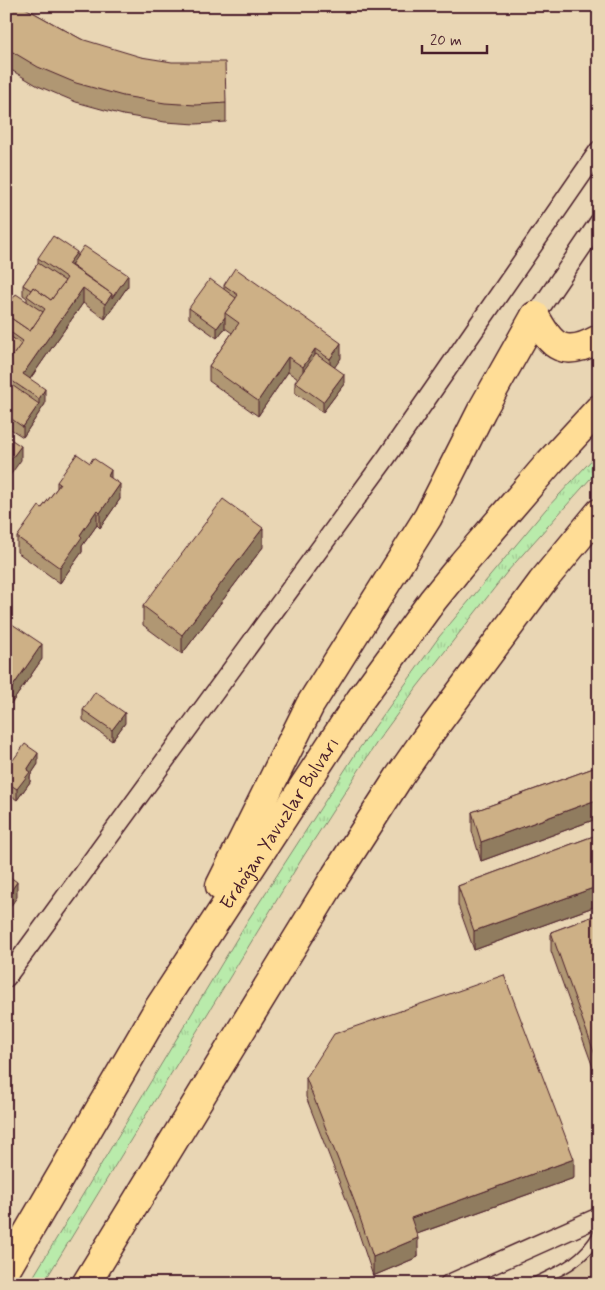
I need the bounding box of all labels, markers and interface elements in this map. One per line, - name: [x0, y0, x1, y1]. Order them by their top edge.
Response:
- scale bar: [422, 22, 488, 54]
- text: 20 m: [430, 31, 462, 51]
- street label: Erdoğan Yavuzlar Bulvarı: [214, 732, 345, 914]

